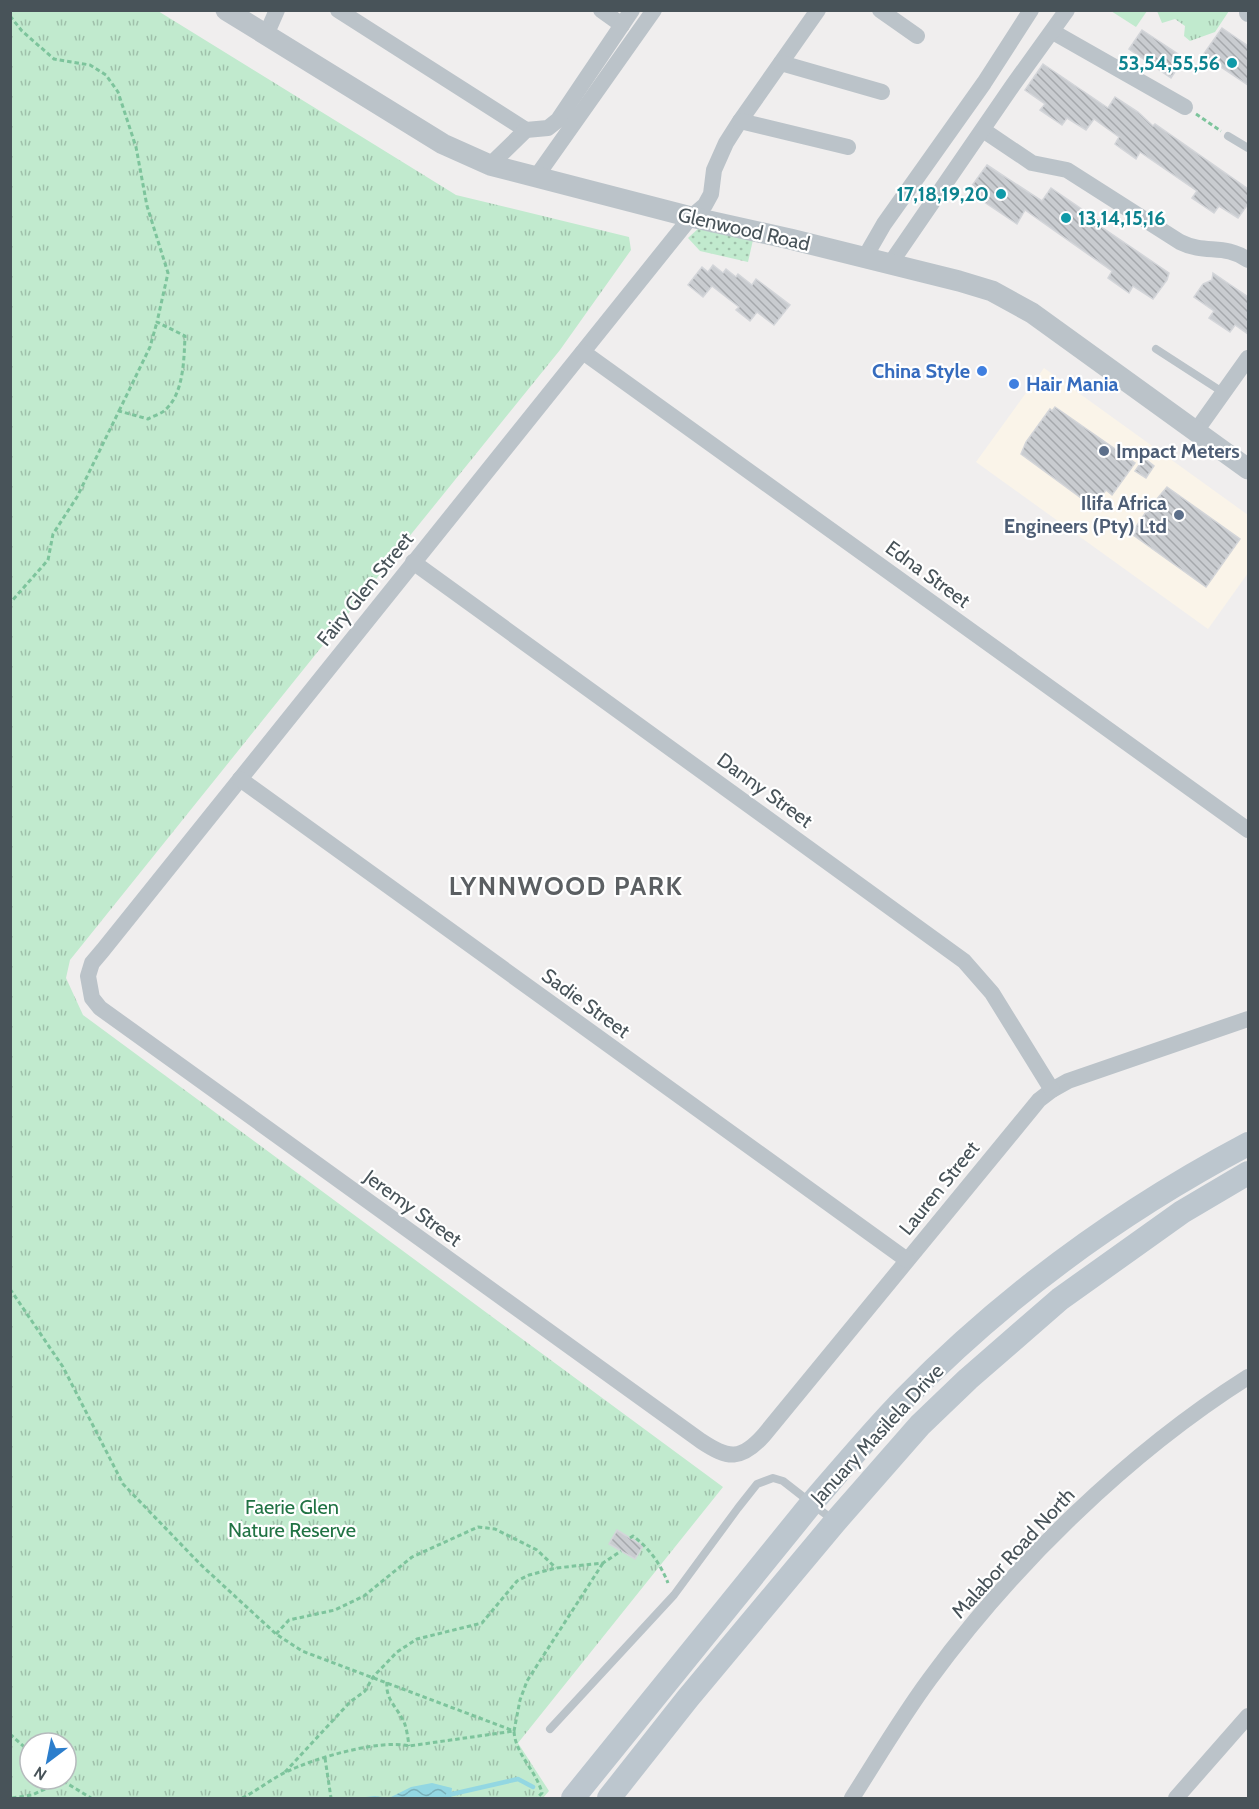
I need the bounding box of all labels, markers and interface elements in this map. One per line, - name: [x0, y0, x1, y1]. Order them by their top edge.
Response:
- place label: 53,54,55,56: [1118, 51, 1220, 75]
- marker: 53,54,55,56: [1225, 56, 1239, 70]
- place label: 17,18,19,20: [896, 182, 989, 206]
- marker: 17,18,19,20: [994, 187, 1008, 201]
- street label: Glenwood Road: [676, 202, 812, 256]
- place label: 13,14,15,16: [1078, 206, 1166, 230]
- marker: 13,14,15,16: [1059, 211, 1073, 225]
- place label: China Style: [872, 359, 970, 383]
- marker: China Style: [975, 364, 989, 378]
- place label: Hair Mania: [1026, 372, 1119, 396]
- marker: Hair Mania: [1007, 377, 1021, 391]
- place label: Impact Meters: [1116, 439, 1240, 463]
- marker: Impact Meters: [1097, 444, 1111, 458]
- place label: Ilifa Africa Engineers (Pty) Ltd: [1004, 491, 1167, 538]
- marker: Ilifa Africa Engineers (Pty) Ltd: [1172, 508, 1186, 522]
- street label: Fairy Glen Street: [312, 527, 418, 651]
- street label: Edna Street: [881, 535, 975, 613]
- street label: Danny Street: [713, 747, 818, 833]
- district label: LYNNWOOD PARK: [449, 870, 683, 902]
- street label: Sadie Street: [537, 963, 635, 1043]
- street label: Lauren Street: [894, 1136, 984, 1240]
- street label: Jeremy Street: [359, 1164, 467, 1252]
- street label: January Masilela Drive: [805, 1359, 948, 1510]
- street label: Malabor Road North: [946, 1483, 1080, 1623]
- park label: Faerie Glen Nature Reserve: [228, 1495, 356, 1542]
- north arrow: [18, 1731, 78, 1791]
- text: N: [30, 1762, 50, 1784]

